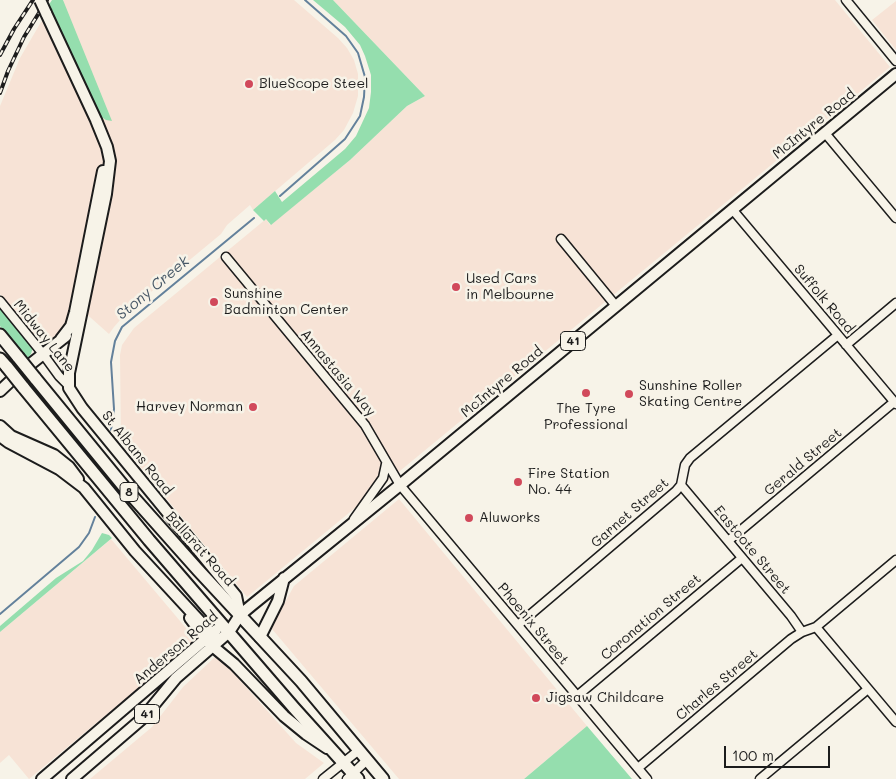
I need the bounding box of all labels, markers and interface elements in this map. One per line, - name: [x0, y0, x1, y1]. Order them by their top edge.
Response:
- place label: BlueScope Steel: [259, 76, 369, 92]
- marker: BlueScope Steel: [243, 78, 255, 90]
- street label: McIntyre Road: [769, 85, 859, 163]
- water label: Stony Creek: [113, 252, 193, 324]
- street label: Suffolk Road: [790, 261, 858, 337]
- place label: Used Cars in Melbourne: [466, 271, 554, 304]
- marker: Used Cars in Melbourne: [450, 281, 462, 293]
- place label: Sunshine Badminton Center: [224, 286, 348, 318]
- street label: Midway Lane: [10, 296, 78, 376]
- marker: Sunshine Badminton Center: [208, 296, 220, 308]
- street label: Annastasia Way: [297, 326, 379, 420]
- road number: 41: [560, 332, 586, 351]
- street label: McIntyre Road: [458, 343, 546, 421]
- place label: Sunshine Roller Skating Centre: [639, 378, 742, 411]
- marker: The Tyre Professional: [580, 387, 592, 399]
- marker: Sunshine Roller Skating Centre: [623, 388, 635, 400]
- place label: Harvey Norman: [136, 399, 243, 415]
- marker: Harvey Norman: [247, 401, 259, 413]
- place label: The Tyre Professional: [544, 401, 628, 434]
- street label: St Albans Road: [98, 408, 176, 498]
- street label: Gerald Street: [761, 425, 845, 499]
- place label: Fire Station No. 44: [528, 466, 610, 498]
- street label: Garnet Street: [588, 475, 672, 551]
- marker: Fire Station No. 44: [512, 476, 524, 488]
- road number: 8: [120, 482, 138, 502]
- street label: Eastcote Street: [710, 502, 794, 598]
- street label: Ballarat Road: [162, 508, 238, 590]
- place label: Aluworks: [479, 510, 540, 526]
- marker: Aluworks: [463, 512, 475, 524]
- street label: Coronation Street: [597, 570, 705, 664]
- street label: Phoenix Street: [494, 580, 572, 668]
- street label: Anderson Road: [131, 608, 221, 688]
- street label: Charles Street: [673, 646, 761, 724]
- place label: Jigsaw Childcare: [546, 690, 664, 706]
- marker: Jigsaw Childcare: [530, 692, 542, 704]
- road number: 41: [134, 704, 160, 724]
- scale bar: [726, 736, 832, 768]
- text: 100 m: [732, 745, 774, 765]

